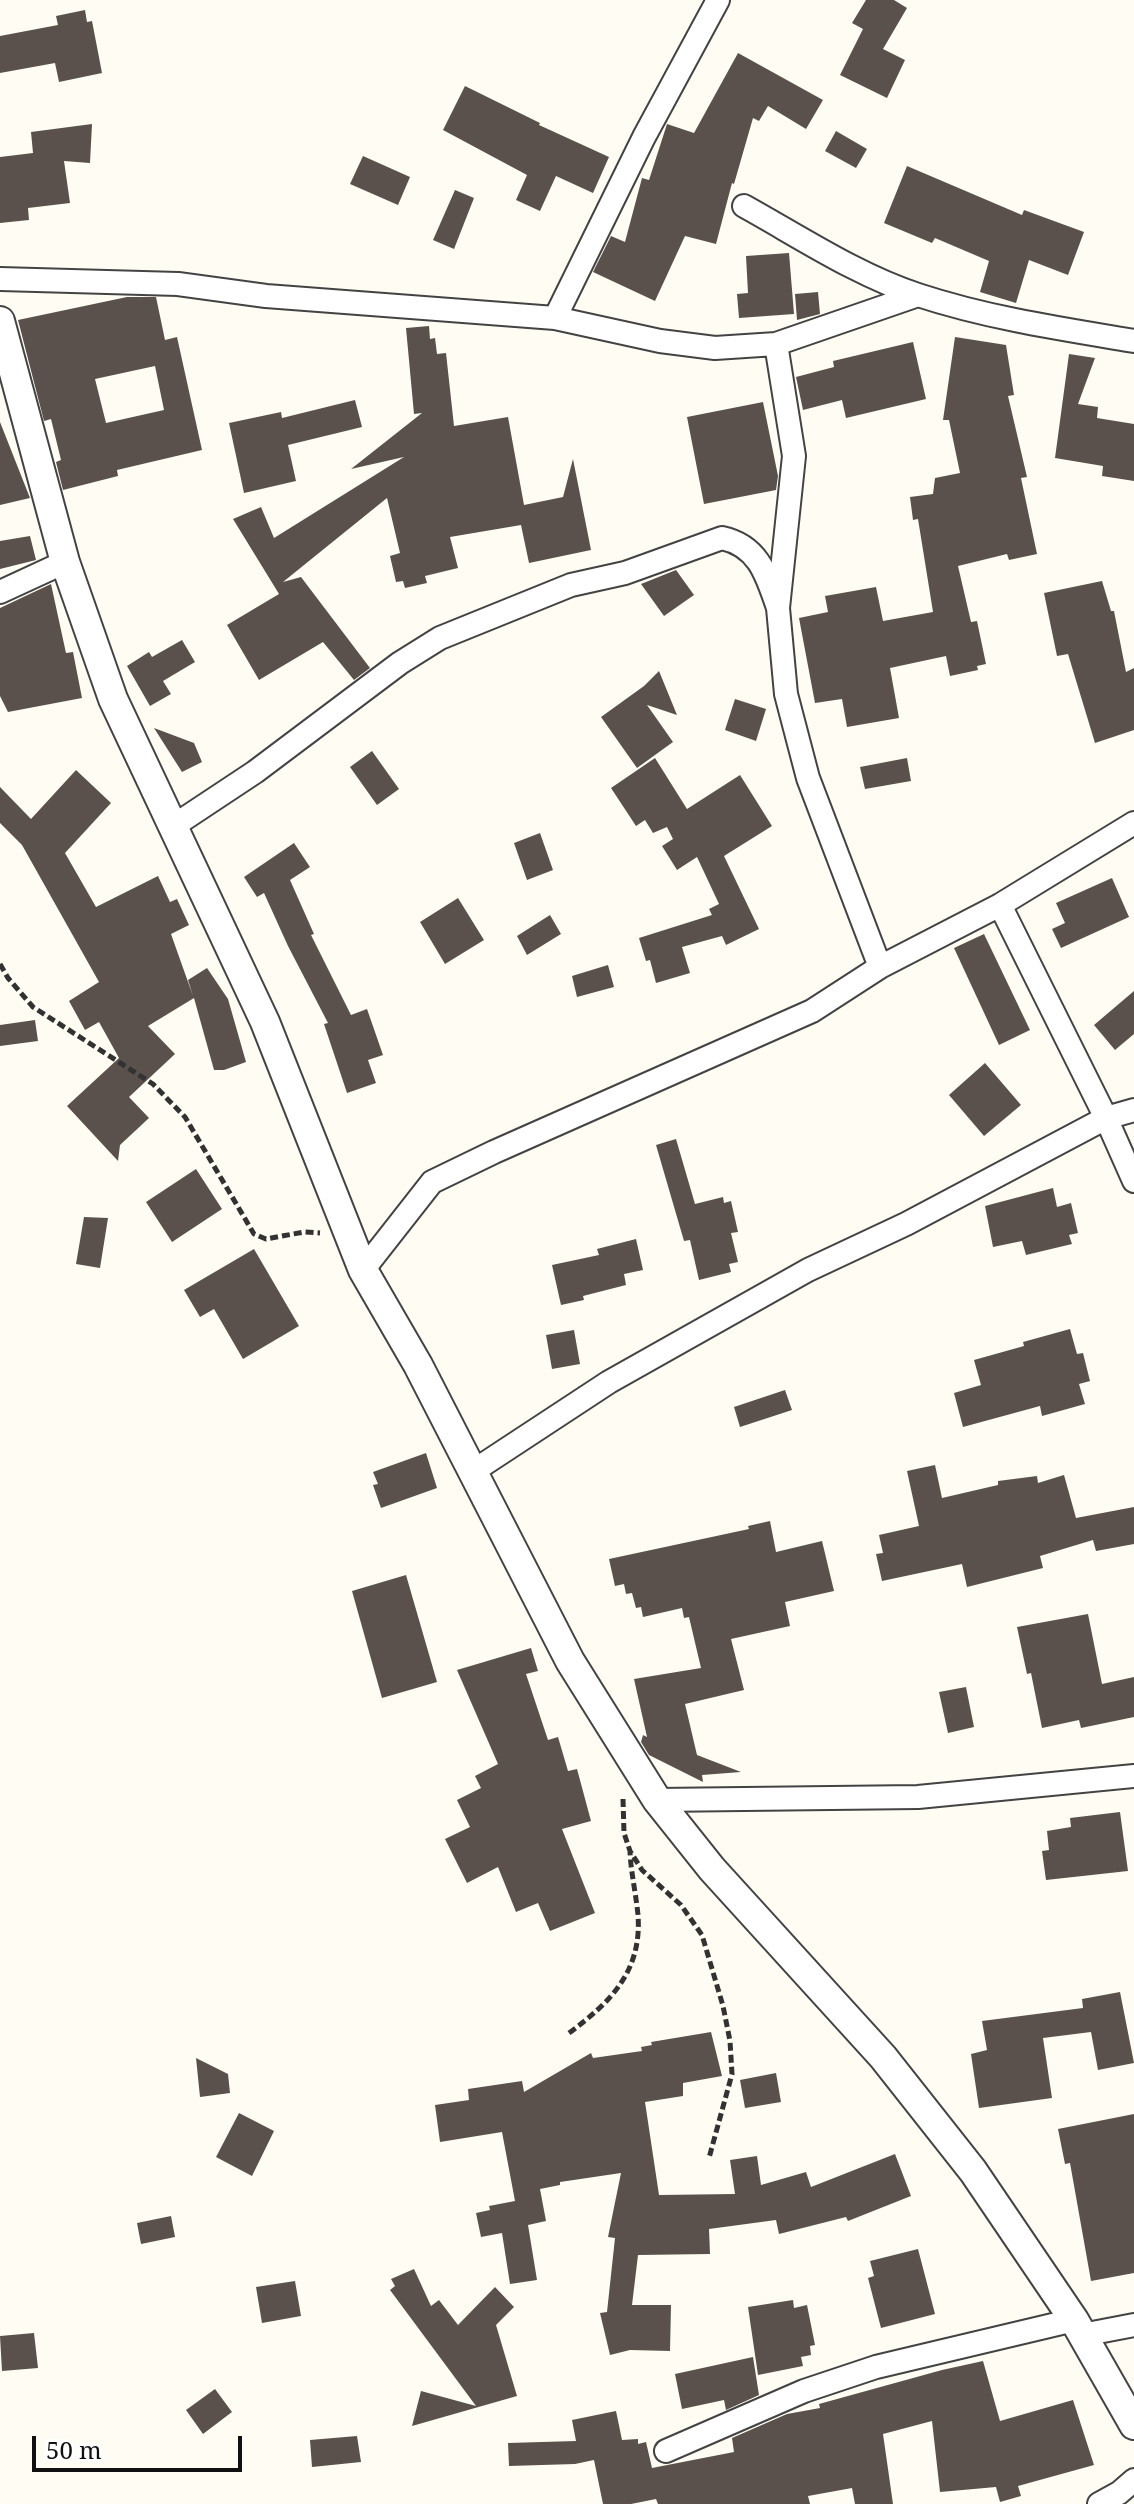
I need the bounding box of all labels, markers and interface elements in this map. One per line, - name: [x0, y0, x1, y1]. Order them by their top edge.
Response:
- scale bar: [36, 2420, 246, 2470]
- text: 50 m: [46, 2433, 102, 2466]

